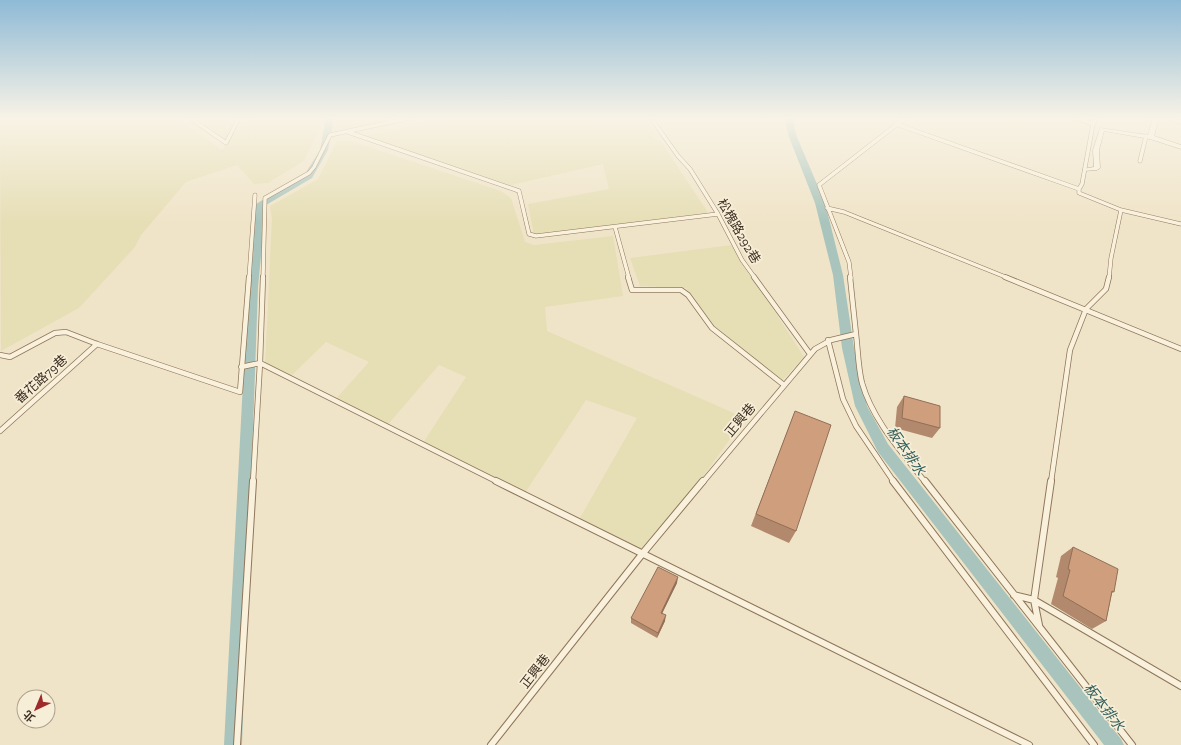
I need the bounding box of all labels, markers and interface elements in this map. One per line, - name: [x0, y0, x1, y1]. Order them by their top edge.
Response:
- street label: 松槐路292巷: [714, 196, 764, 266]
- street label: 番花路79巷: [12, 352, 70, 406]
- street label: 正興巷: [722, 400, 758, 440]
- water label: 板本排水: [883, 423, 930, 480]
- street label: 正興巷: [517, 651, 553, 691]
- water label: 板本排水: [1080, 680, 1129, 735]
- north arrow: [16, 689, 56, 729]
- text: 北: [21, 707, 38, 724]

